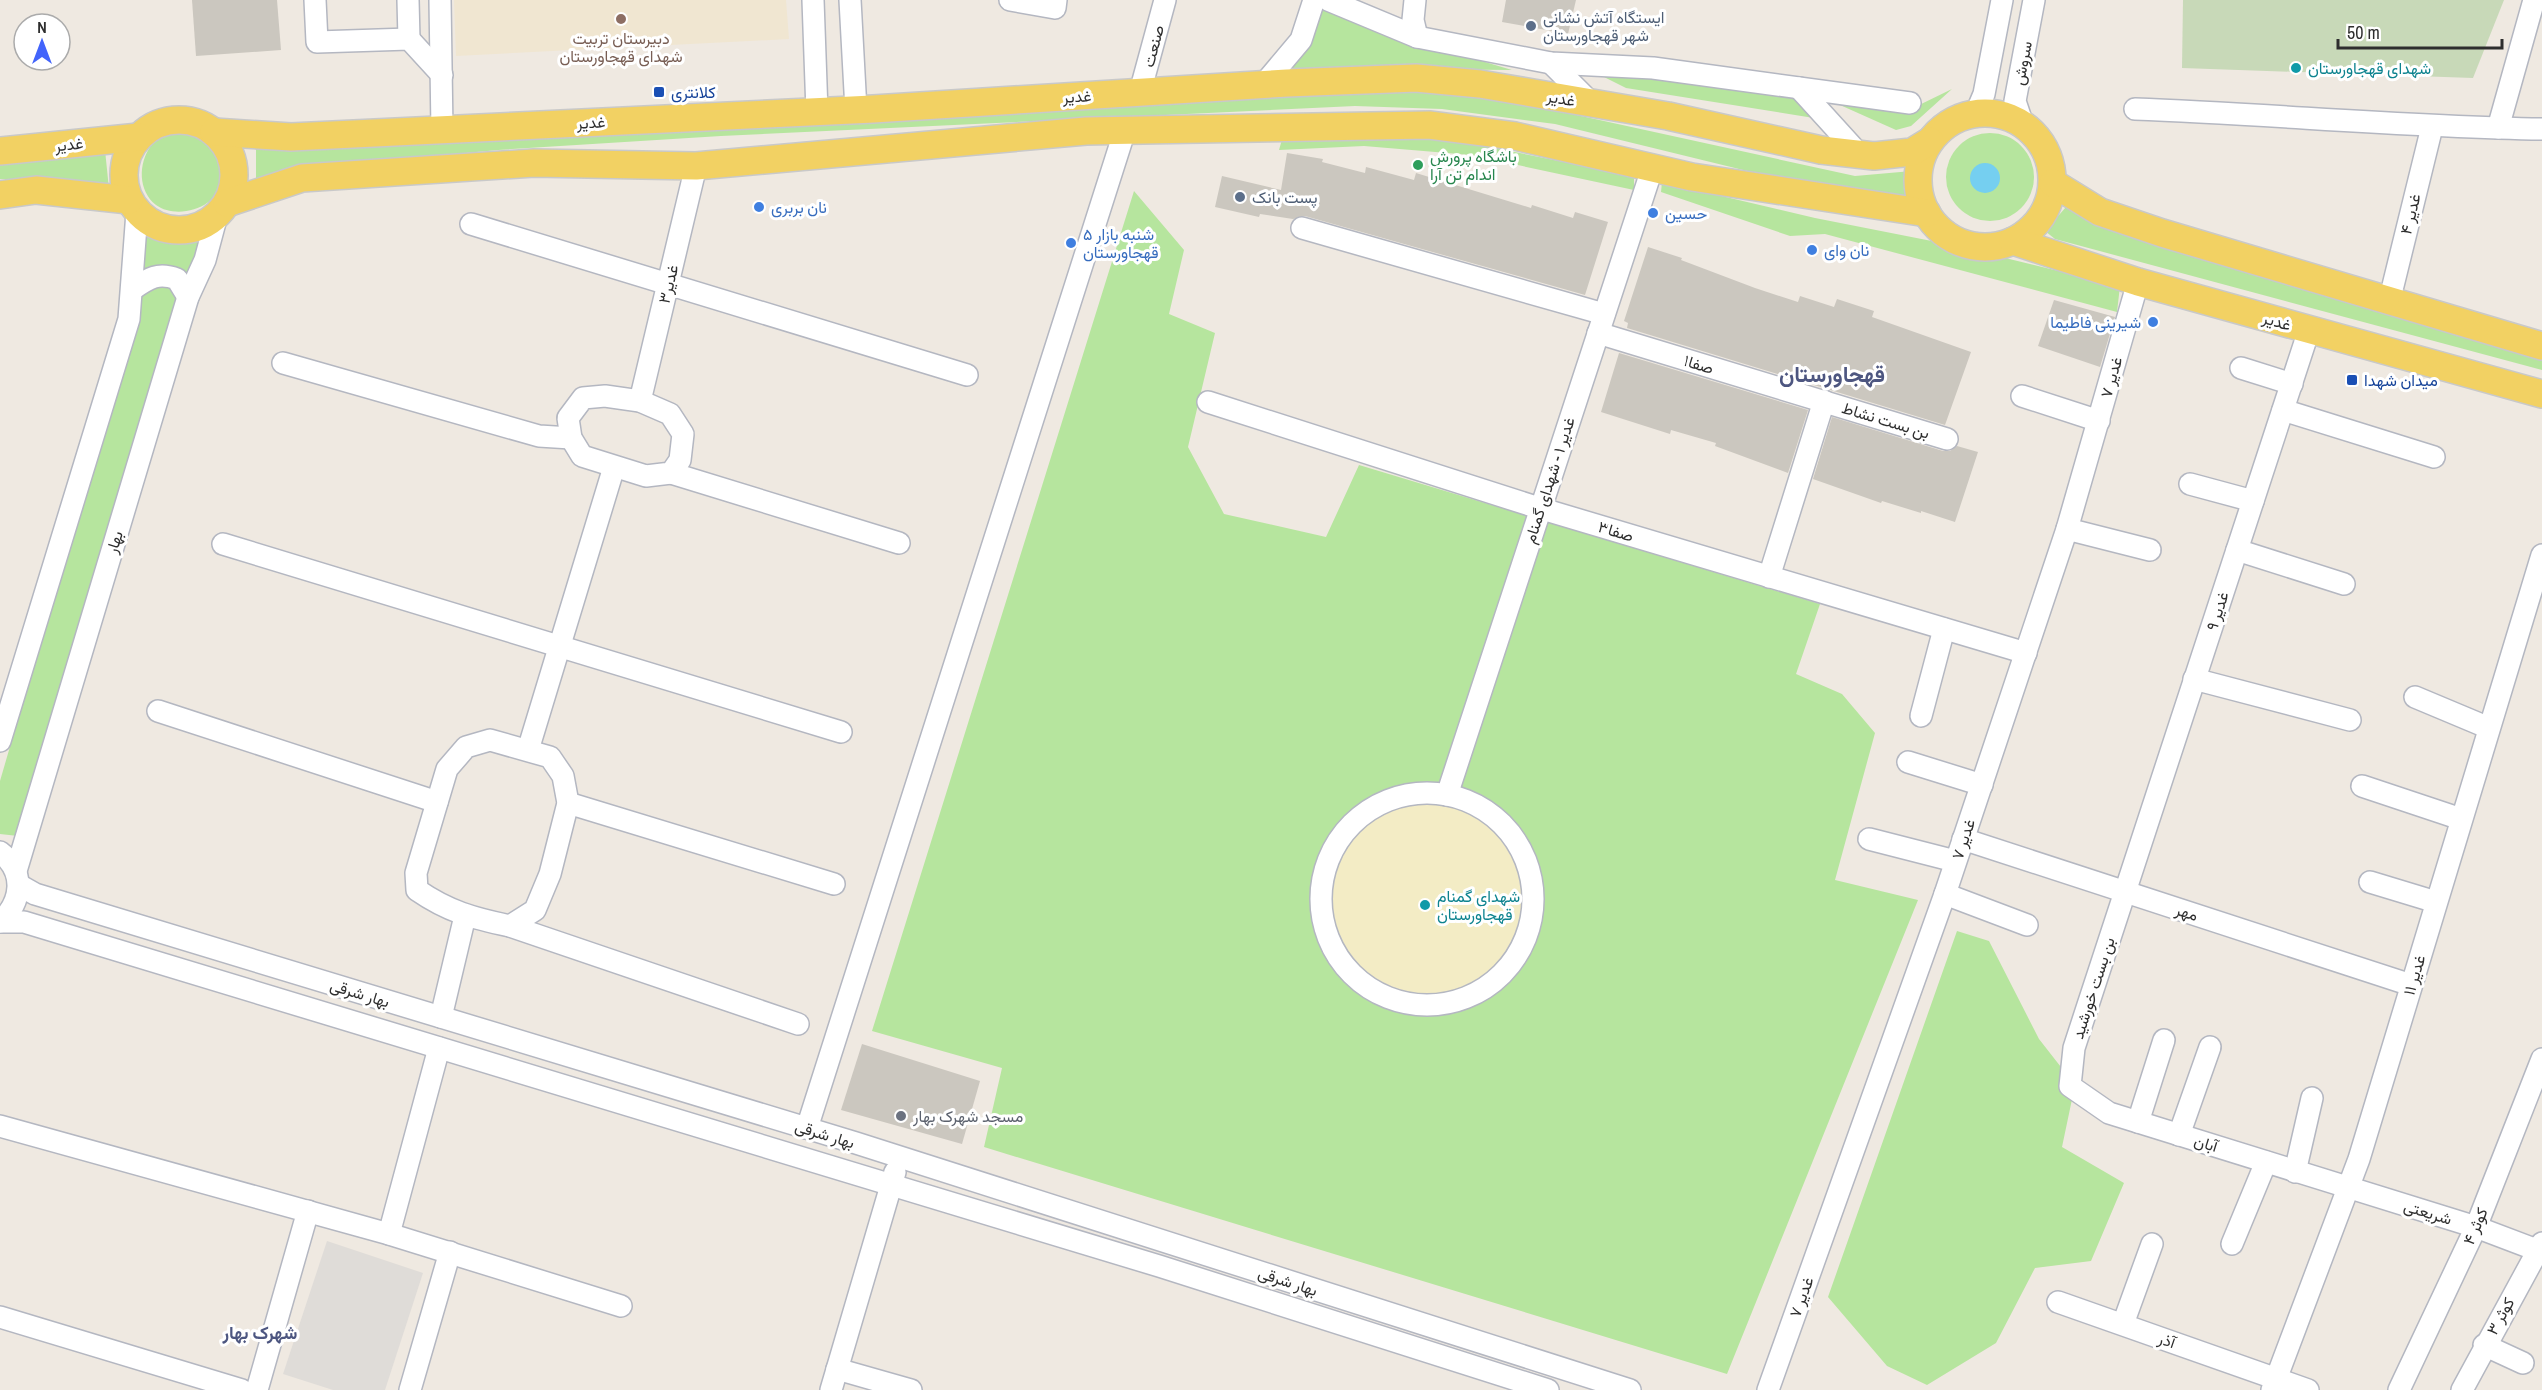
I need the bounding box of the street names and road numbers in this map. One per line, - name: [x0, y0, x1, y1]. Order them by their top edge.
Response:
- street label: صنعت: [1137, 22, 1169, 70]
- street label: سروش: [2007, 39, 2037, 87]
- street label: غدیر: [1061, 84, 1092, 108]
- street label: غدیر: [1544, 85, 1577, 111]
- street label: غدیر: [575, 110, 606, 134]
- street label: غدیر: [53, 132, 84, 157]
- street label: غدیر ۴: [2394, 191, 2426, 237]
- street label: غدیر۳: [653, 262, 683, 306]
- street label: غدیر: [2259, 306, 2294, 336]
- street label: صفا۱: [1681, 349, 1717, 379]
- street label: غدیر ۷: [2095, 354, 2127, 400]
- street label: بن بست نشاط: [1839, 396, 1933, 444]
- street label: غدیر ۱ - شهدای گمنام: [1518, 414, 1580, 546]
- street label: صفا۳: [1596, 515, 1636, 547]
- street label: بهار: [100, 528, 128, 557]
- street label: غدیر ۹: [2200, 589, 2234, 633]
- street label: غدیر ۷: [1946, 816, 1980, 862]
- street label: مهر: [2172, 898, 2201, 926]
- street label: بن بست خورشید: [2066, 934, 2120, 1042]
- street label: غدیر ۱۱: [2397, 952, 2431, 998]
- street label: بهار شرقی: [327, 974, 393, 1012]
- street label: بهار شرقی: [792, 1115, 858, 1153]
- street label: آبان: [2192, 1129, 2222, 1157]
- street label: شریعتی: [2401, 1194, 2455, 1230]
- street label: کوثر ۴: [2457, 1204, 2493, 1248]
- street label: بهار شرقی: [1255, 1261, 1321, 1301]
- street label: غدیر ۷: [1784, 1274, 1818, 1320]
- street label: کوثر ۳: [2481, 1293, 2519, 1339]
- street label: آذر: [2155, 1327, 2180, 1354]

